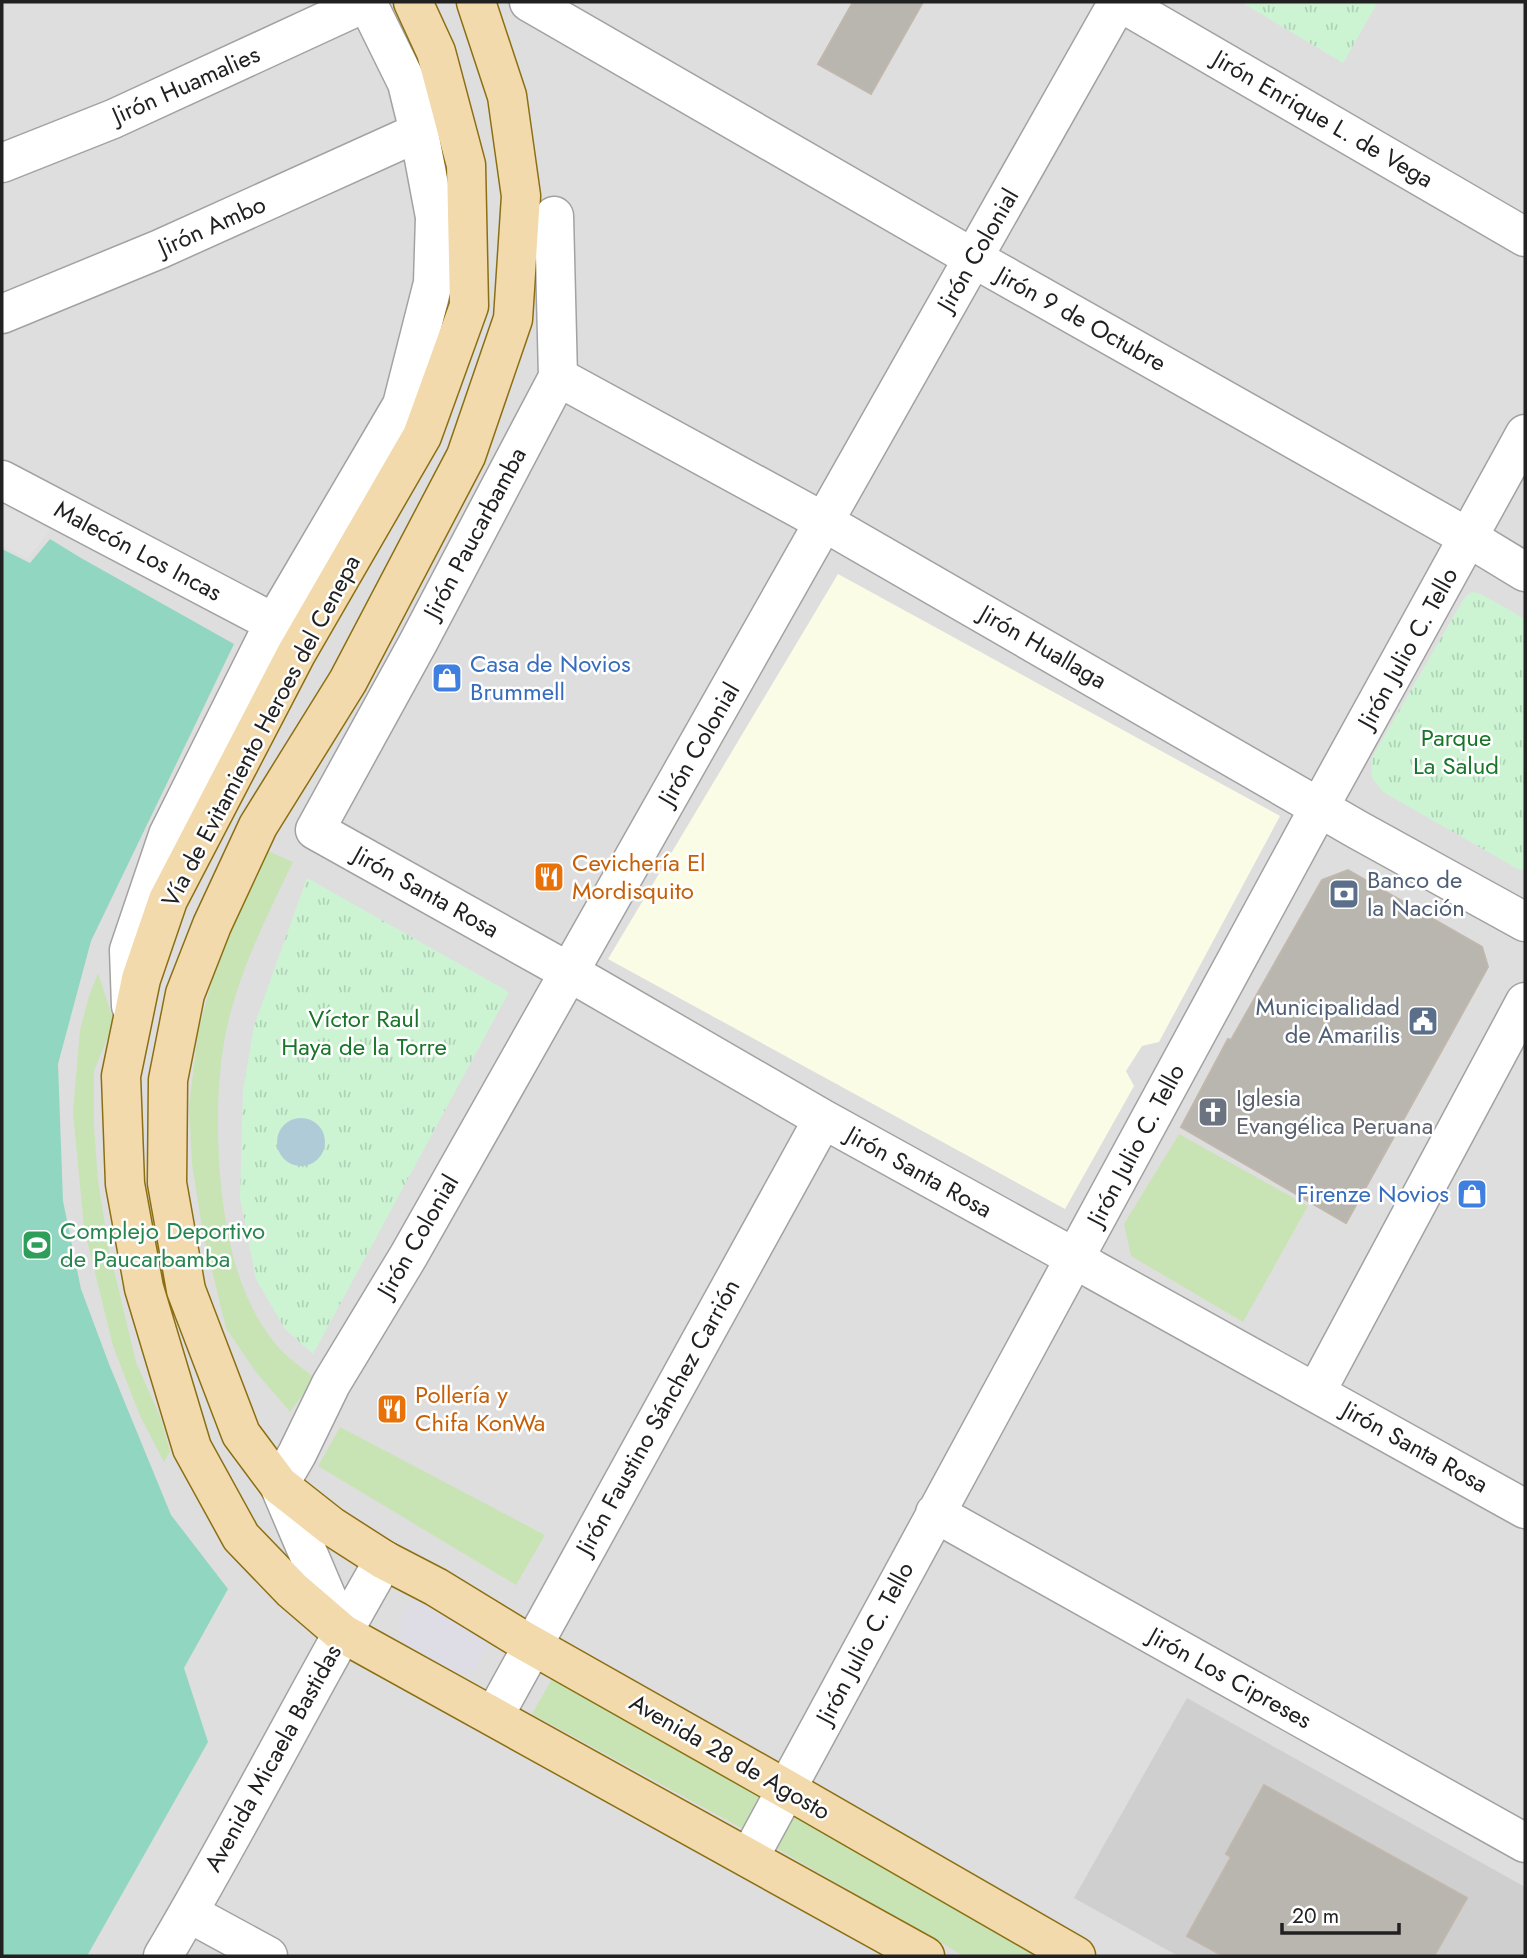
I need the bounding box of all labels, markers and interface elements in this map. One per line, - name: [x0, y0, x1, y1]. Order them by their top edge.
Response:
- street label: Jirón Huamalies: [104, 36, 265, 134]
- street label: Jirón Enrique L. de Vega: [1204, 40, 1440, 196]
- street label: Jirón Colonial: [927, 182, 1027, 320]
- street label: Jirón Ambo: [150, 186, 271, 266]
- street label: Jirón 9 de Octubre: [987, 256, 1173, 380]
- street label: Jirón Paucarbamba: [413, 441, 535, 627]
- street label: Malecón Los Incas: [48, 492, 228, 609]
- street label: Vía de Evitamiento Heroes del Cenepa: [152, 548, 369, 913]
- street label: Jirón Julio C. Tello: [1347, 561, 1466, 737]
- street label: Jirón Huallaga: [970, 594, 1113, 697]
- place label: Casa de Novios Brummell: [470, 646, 631, 709]
- shop icon: Casa de Novios Brummell: [430, 661, 464, 695]
- street label: Jirón Colonial: [648, 676, 748, 814]
- park label: Parque La Salud: [1413, 720, 1499, 783]
- street label: Jirón Santa Rosa: [344, 835, 506, 946]
- place label: Cevichería El Mordisquito: [572, 845, 706, 908]
- restaurant icon: Cevichería El Mordisquito: [532, 860, 566, 894]
- place label: Banco de la Nación: [1367, 862, 1465, 925]
- bank icon: Banco de la Nación: [1327, 877, 1361, 911]
- place label: Municipalidad de Amarilis: [1256, 989, 1400, 1052]
- park label: Víctor Raul Haya de la Torre: [281, 1001, 447, 1064]
- public building icon: Municipalidad de Amarilis: [1406, 1004, 1440, 1038]
- street label: Jirón Julio C. Tello: [1077, 1058, 1193, 1235]
- place label: Iglesia Evangélica Peruana: [1236, 1080, 1433, 1143]
- church icon: Iglesia Evangélica Peruana: [1196, 1095, 1230, 1129]
- street label: Jirón Santa Rosa: [837, 1115, 999, 1226]
- street label: Jirón Colonial: [367, 1168, 467, 1306]
- place label: Firenze Novios: [1297, 1176, 1449, 1211]
- shop icon: Firenze Novios: [1455, 1177, 1489, 1211]
- place label: Complejo Deportivo de Paucarbamba: [60, 1213, 265, 1276]
- sports icon: Complejo Deportivo de Paucarbamba: [20, 1228, 54, 1262]
- street label: Jirón Faustino Sánchez Carrión: [565, 1272, 748, 1564]
- place label: Pollería y Chifa KonWa: [415, 1377, 545, 1440]
- street label: Jirón Santa Rosa: [1333, 1390, 1495, 1501]
- restaurant icon: Pollería y Chifa KonWa: [375, 1392, 409, 1426]
- street label: Jirón Julio C. Tello: [806, 1556, 922, 1733]
- street label: Jirón Los Cipreses: [1140, 1617, 1318, 1737]
- street label: Avenida Micaela Bastidas: [195, 1638, 350, 1878]
- street label: Avenida 28 de Agosto: [623, 1685, 837, 1828]
- scale bar: [1282, 1892, 1399, 1936]
- text: 20 m: [1292, 1901, 1339, 1931]

